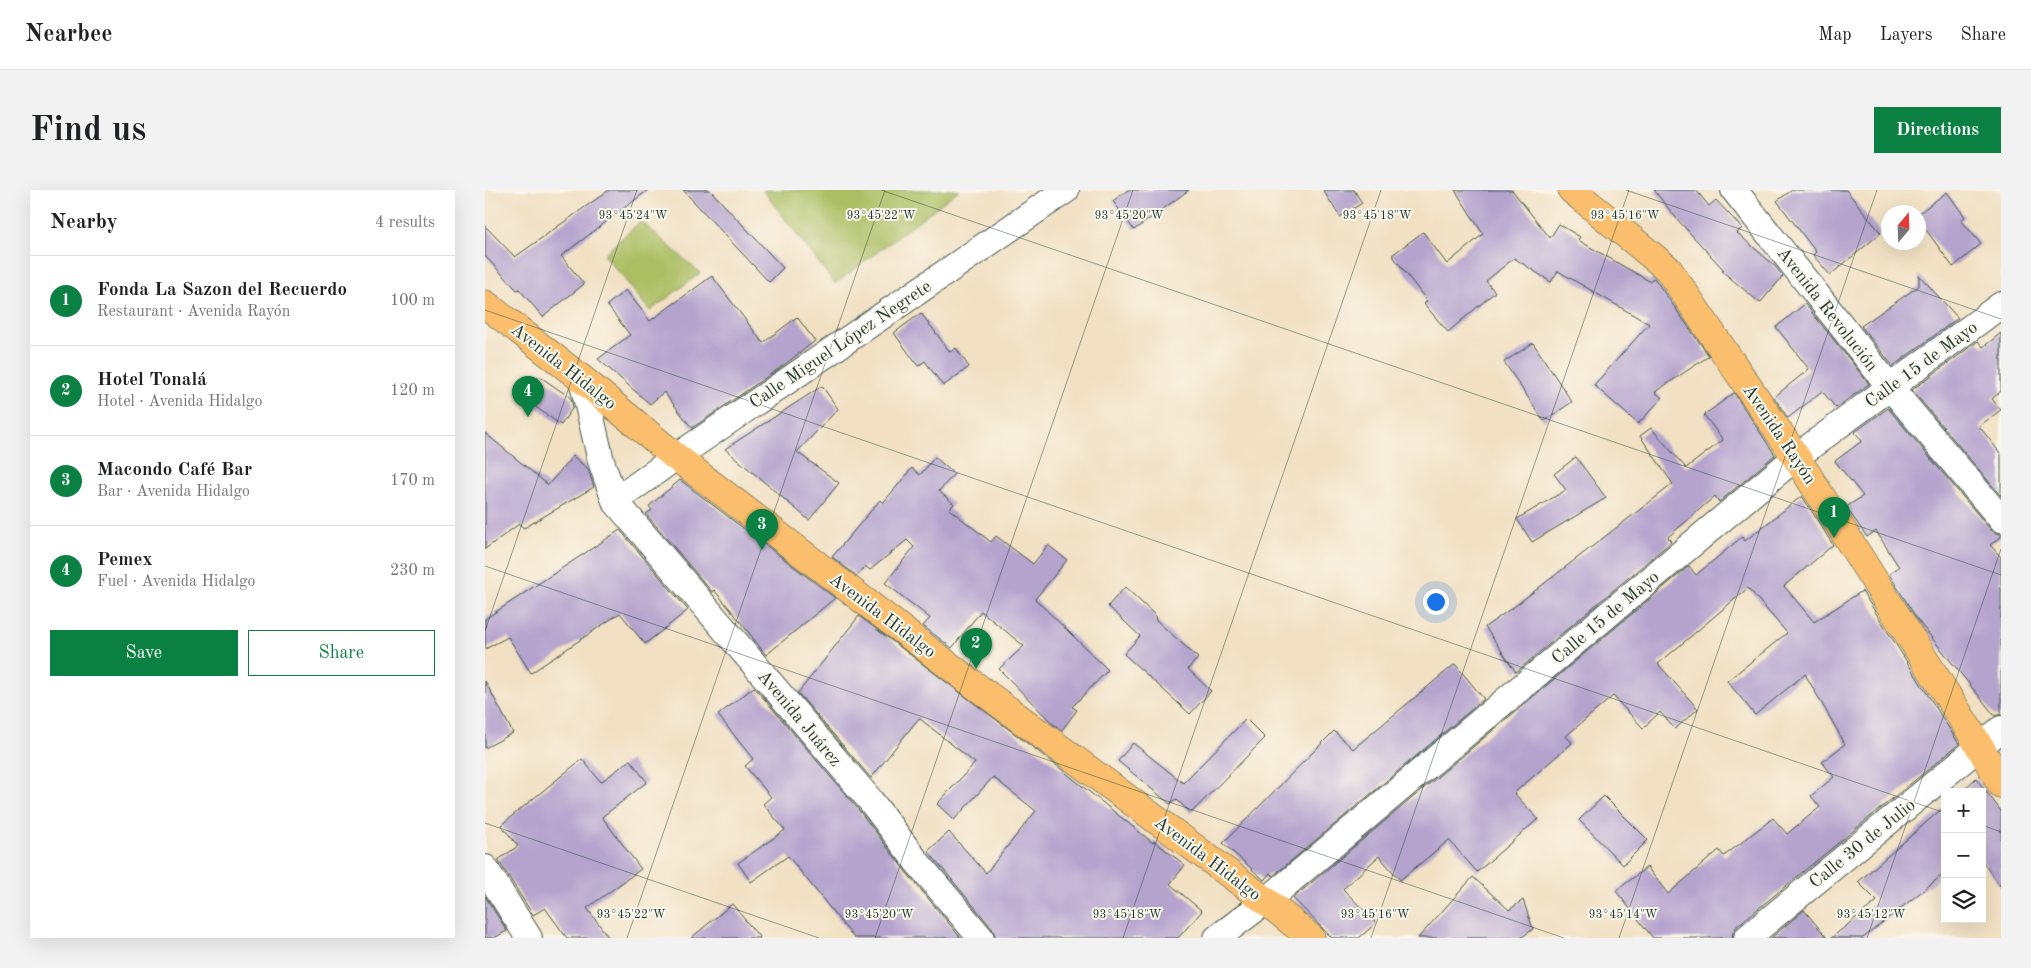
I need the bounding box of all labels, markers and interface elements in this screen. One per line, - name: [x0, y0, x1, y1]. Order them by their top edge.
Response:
- text: Nearbee: [25, 23, 113, 47]
- text: Map: [1818, 26, 1852, 44]
- text: Layers: [1880, 26, 1932, 44]
- text: Share: [1960, 26, 2006, 44]
- button: Directions: [1874, 107, 2001, 153]
- text: Find us: [30, 113, 146, 148]
- north arrow: [1881, 205, 1926, 250]
- text: 93°45'24"W: [598, 209, 668, 222]
- text: 93°45'22"W: [846, 209, 916, 222]
- text: 93°45'20"W: [1094, 209, 1164, 222]
- text: 93°45'18"W: [1342, 209, 1412, 222]
- text: 93°45'16"W: [1590, 209, 1660, 222]
- text: Nearby: [50, 212, 118, 233]
- text: 4 results: [375, 215, 435, 231]
- street label: Avenida Revolución: [1773, 244, 1881, 375]
- street label: Calle Miguel López Negrete: [746, 277, 935, 412]
- text: Fonda La Sazon del Recuerdo: [97, 281, 347, 300]
- text: 1: [61, 293, 71, 309]
- text: 100 m: [390, 293, 435, 309]
- text: Restaurant · Avenida Rayón: [97, 304, 290, 320]
- street label: Calle 15 de Mayo: [1862, 318, 1981, 411]
- street label: Avenida Hidalgo: [507, 320, 620, 413]
- text: Hotel Tonalá: [97, 371, 207, 390]
- pin: 4: [512, 376, 544, 417]
- street label: Avenida Rayón: [1739, 381, 1819, 488]
- text: 2: [61, 383, 71, 399]
- text: 120 m: [390, 383, 435, 399]
- text: Hotel · Avenida Hidalgo: [97, 394, 262, 410]
- text: Macondo Café Bar: [97, 461, 252, 480]
- text: 3: [61, 473, 71, 489]
- text: 170 m: [390, 473, 435, 489]
- text: Bar · Avenida Hidalgo: [97, 484, 250, 500]
- pin: 1: [1818, 497, 1850, 538]
- pin: 3: [746, 509, 778, 550]
- text: Pemex: [97, 551, 152, 570]
- text: 4: [61, 563, 71, 579]
- text: 230 m: [390, 563, 435, 579]
- street label: Calle 15 de Mayo: [1549, 568, 1663, 668]
- street label: Avenida Hidalgo: [826, 570, 939, 662]
- text: Fuel · Avenida Hidalgo: [97, 574, 256, 590]
- your location: [1423, 589, 1449, 615]
- pin: 2: [960, 628, 992, 669]
- button: Save: [50, 630, 238, 676]
- button: Share: [248, 630, 435, 676]
- street label: Avenida Juárez: [754, 667, 844, 770]
- map controls: [1941, 788, 1986, 923]
- button: +: [1941, 788, 1986, 833]
- street label: Calle 30 de Julio: [1806, 796, 1919, 892]
- street label: Avenida Hidalgo: [1151, 813, 1264, 905]
- button: −: [1941, 833, 1986, 878]
- button: layers: [1941, 878, 1986, 923]
- text: 93°45'22"W: [596, 908, 666, 921]
- text: 93°45'20"W: [844, 908, 914, 921]
- text: 93°45'18"W: [1092, 908, 1162, 921]
- text: 93°45'16"W: [1340, 908, 1410, 921]
- text: 93°45'14"W: [1588, 908, 1658, 921]
- text: 93°45'12"W: [1836, 908, 1906, 921]

